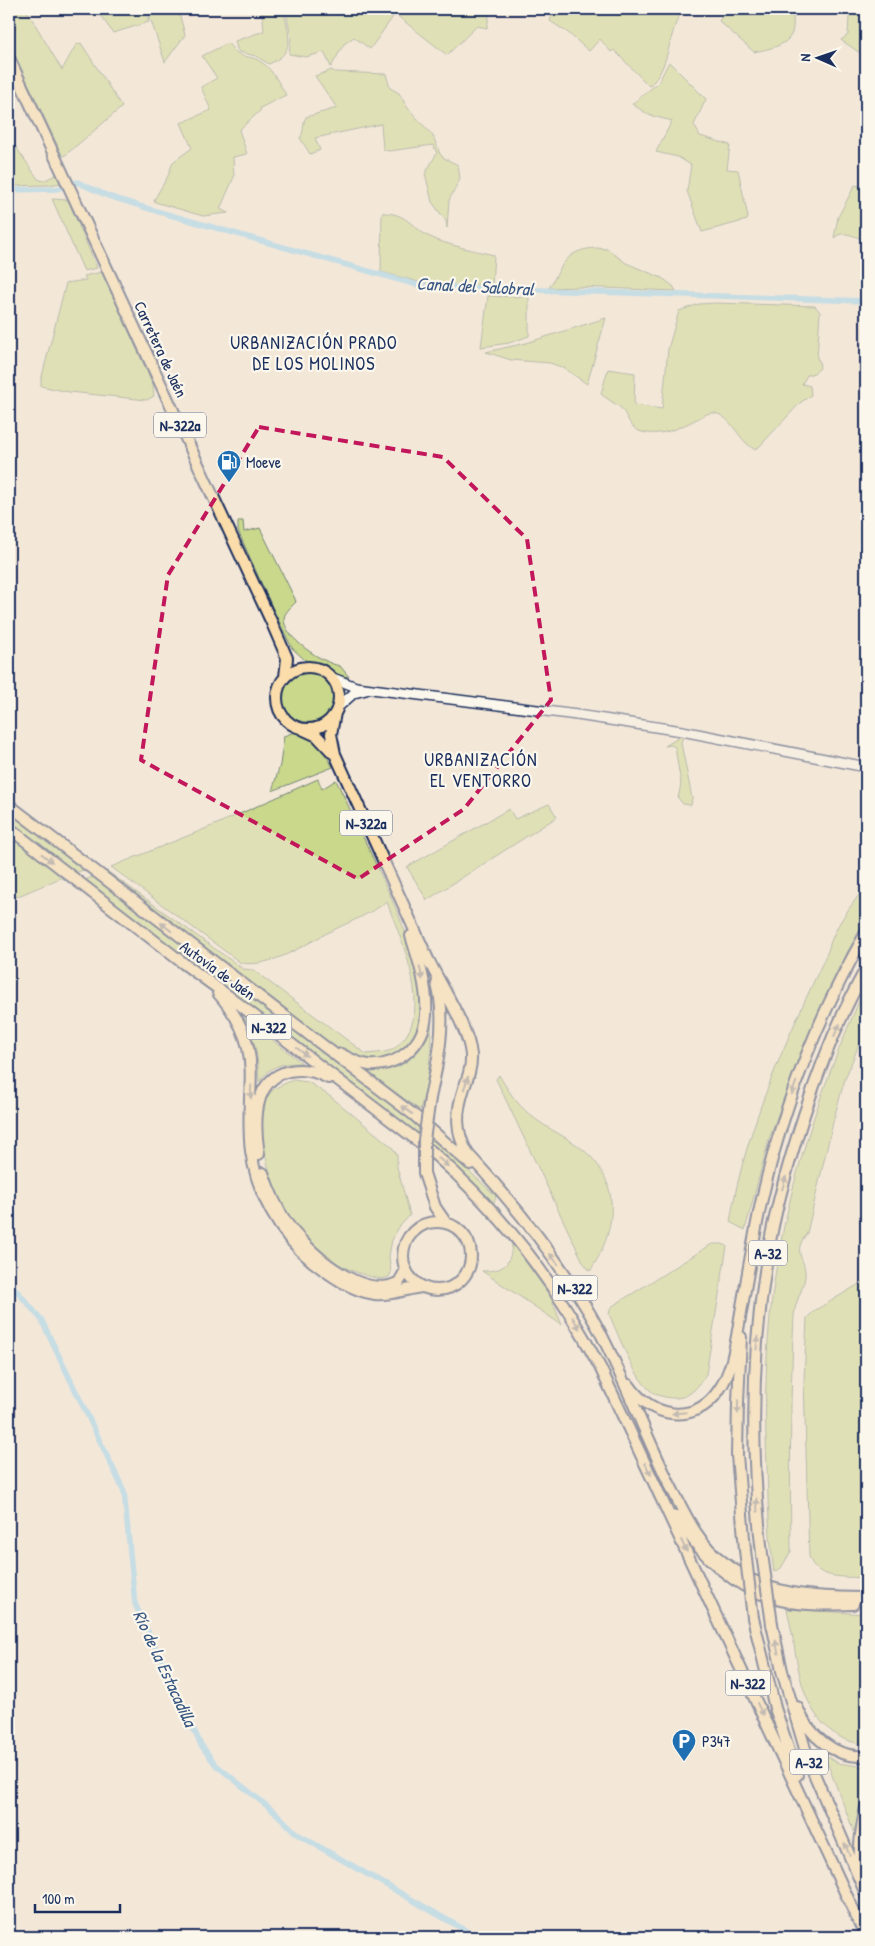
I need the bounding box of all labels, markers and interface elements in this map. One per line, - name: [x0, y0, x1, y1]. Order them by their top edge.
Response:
- north arrow: [792, 32, 842, 82]
- text: N: [795, 53, 814, 62]
- water label: Canal del Salobral: [416, 270, 536, 302]
- street label: Carretera de Jaén: [129, 297, 193, 401]
- district label: URBANIZACIÓN PRADO DE LOS MOLINOS: [230, 330, 398, 376]
- road number: N-322a: [154, 412, 206, 438]
- fuel station icon: Moeve: [216, 449, 242, 483]
- place label: Moeve: [246, 451, 282, 473]
- district label: URBANIZACIÓN EL VENTORRO: [424, 747, 538, 793]
- road number: N-322a: [340, 810, 392, 836]
- one-way arrow: [40, 852, 53, 863]
- one-way arrow: [160, 921, 173, 932]
- street label: Autovía de Jaén: [176, 935, 260, 1005]
- one-way arrow: [417, 965, 425, 980]
- road number: N-322: [246, 1014, 292, 1040]
- one-way arrow: [834, 1023, 842, 1037]
- one-way arrow: [295, 1046, 308, 1057]
- one-way arrow: [463, 1076, 470, 1091]
- one-way arrow: [790, 1081, 798, 1096]
- one-way arrow: [246, 1084, 254, 1100]
- one-way arrow: [401, 1104, 414, 1115]
- one-way arrow: [437, 1157, 450, 1168]
- one-way arrow: [780, 1175, 788, 1190]
- road number: A-32: [749, 1240, 787, 1266]
- one-way arrow: [549, 1252, 559, 1265]
- road number: N-322: [552, 1276, 598, 1300]
- one-way arrow: [571, 1316, 580, 1329]
- one-way arrow: [753, 1335, 761, 1351]
- one-way arrow: [734, 1400, 742, 1416]
- one-way arrow: [670, 1409, 686, 1417]
- one-way arrow: [644, 1461, 652, 1476]
- one-way arrow: [753, 1497, 761, 1513]
- one-way arrow: [680, 1539, 688, 1553]
- water label: Río de la Estacadilla: [127, 1606, 204, 1732]
- one-way arrow: [773, 1639, 781, 1654]
- road number: N-322: [726, 1670, 770, 1696]
- one-way arrow: [757, 1702, 765, 1716]
- parking icon: P347: [671, 1728, 697, 1762]
- place label: P347: [702, 1730, 731, 1752]
- road number: A-32: [790, 1750, 828, 1774]
- one-way arrow: [842, 1842, 850, 1856]
- scale bar: [35, 1881, 120, 1913]
- text: 100 m: [42, 1888, 75, 1909]

